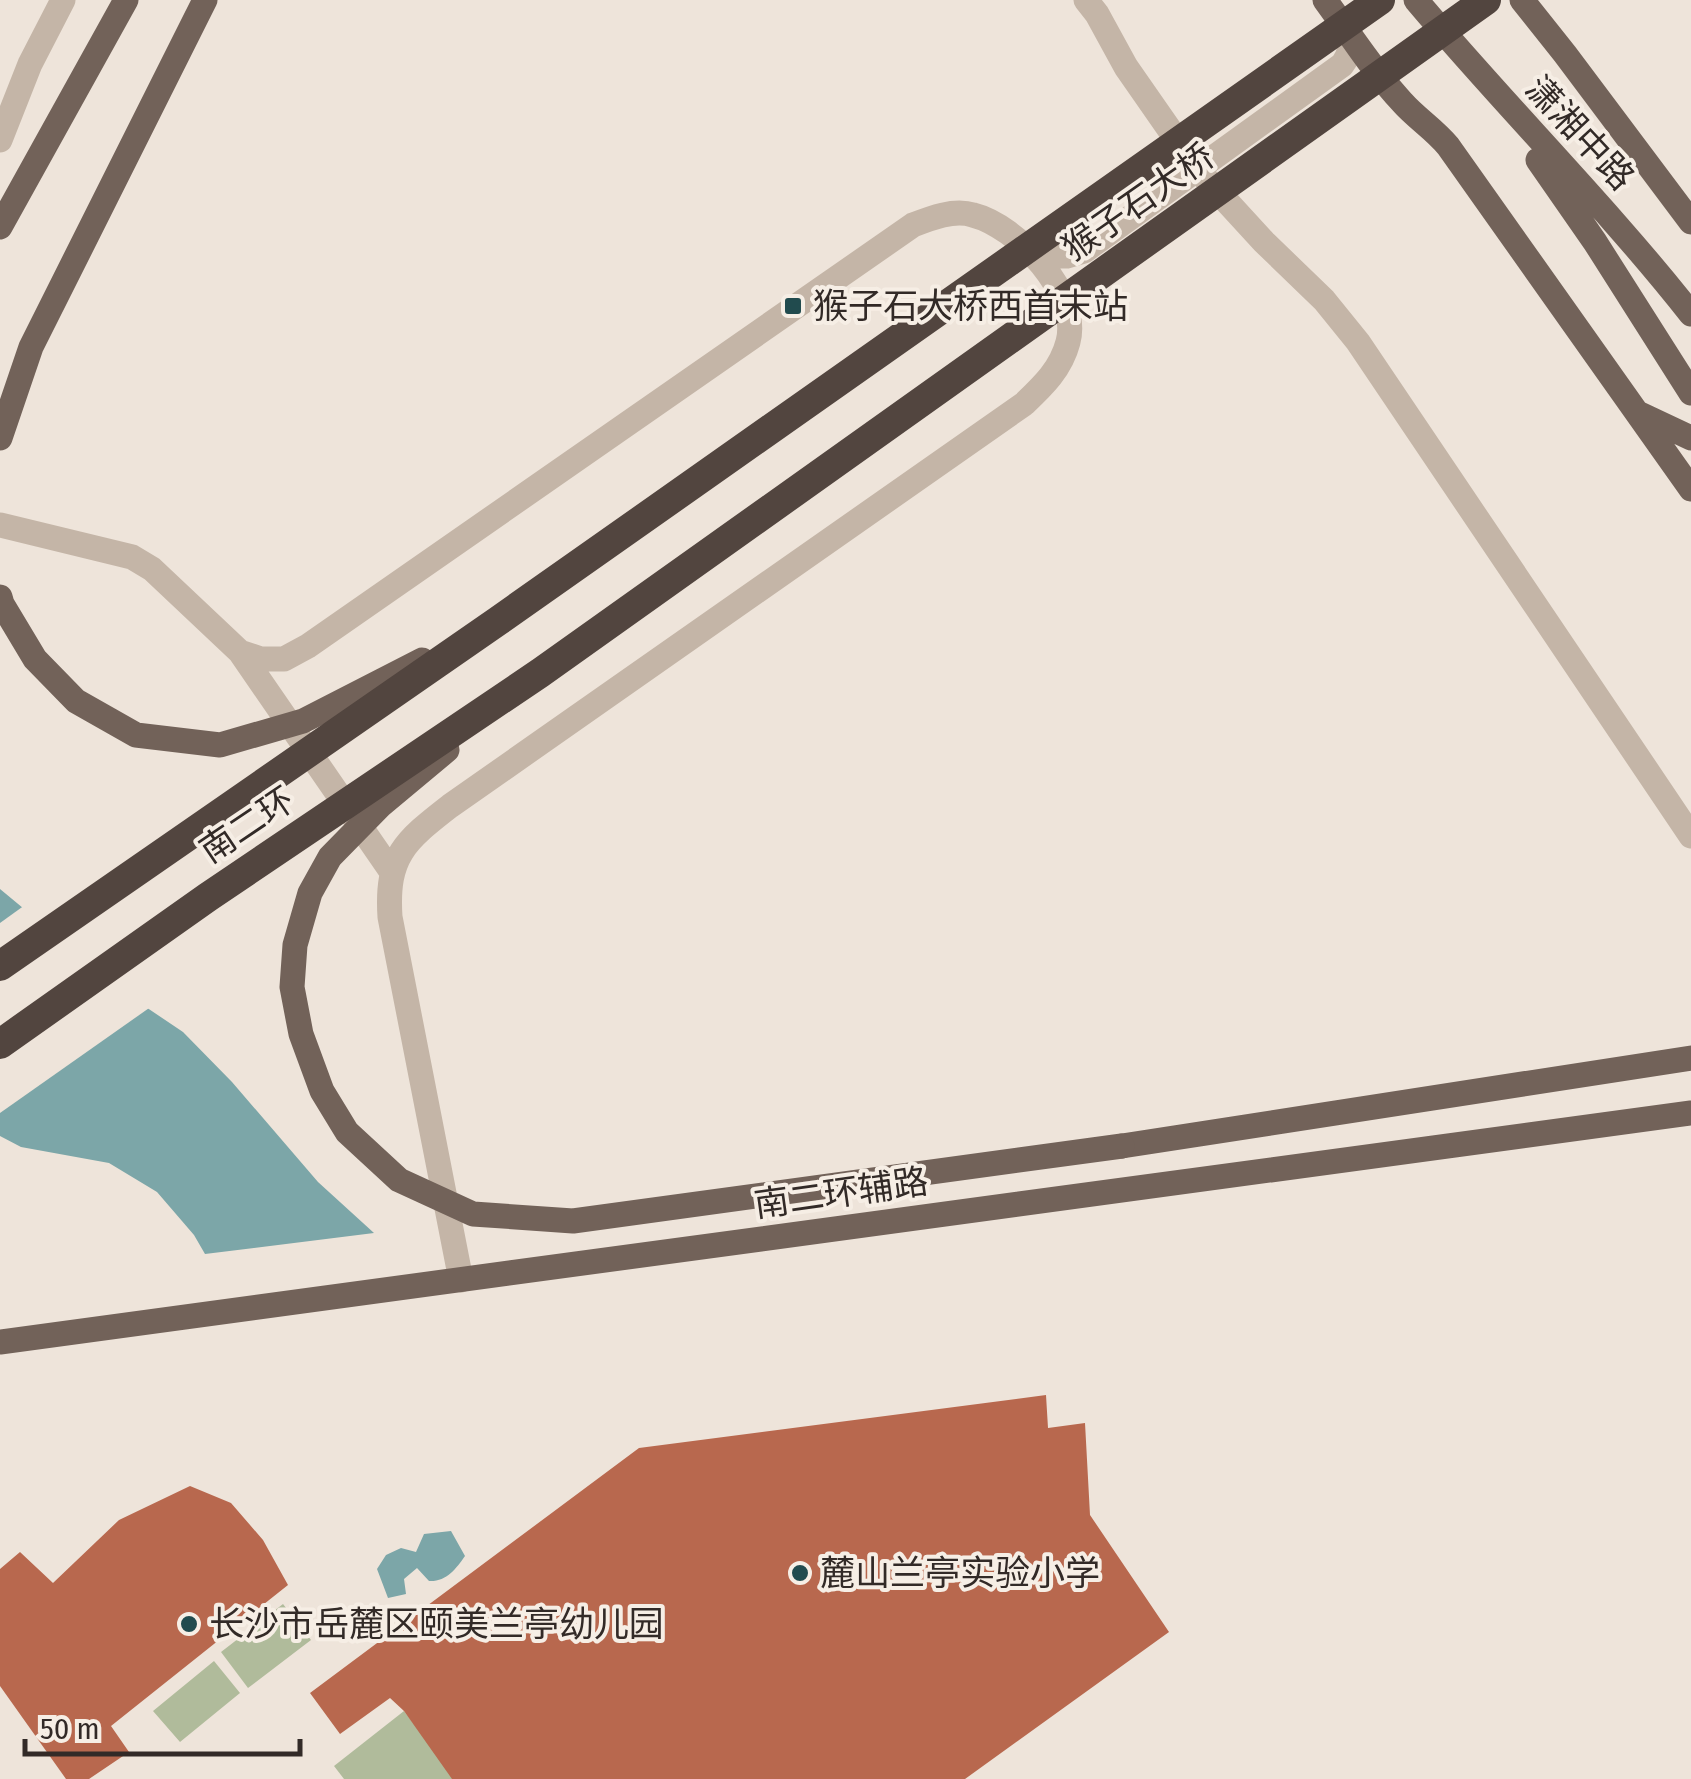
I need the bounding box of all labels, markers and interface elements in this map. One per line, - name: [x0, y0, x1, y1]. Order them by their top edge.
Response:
- street label: 潇湘中路: [1517, 67, 1643, 199]
- street label: 猴子石大桥: [1054, 135, 1222, 269]
- place label: 猴子石大桥西首末站: [813, 285, 1128, 327]
- marker: 猴子石大桥西首末站: [782, 295, 804, 317]
- street label: 南二环: [192, 778, 302, 872]
- street label: 南二环辅路: [751, 1160, 931, 1226]
- place label: 麓山兰亭实验小学: [820, 1552, 1100, 1594]
- marker: 麓山兰亭实验小学: [789, 1562, 811, 1584]
- place label: 长沙市岳麓区颐美兰亭幼儿园: [209, 1603, 664, 1645]
- marker: 长沙市岳麓区颐美兰亭幼儿园: [178, 1613, 200, 1635]
- scale bar: [25, 1694, 300, 1756]
- text: 50 m: [40, 1711, 100, 1747]

